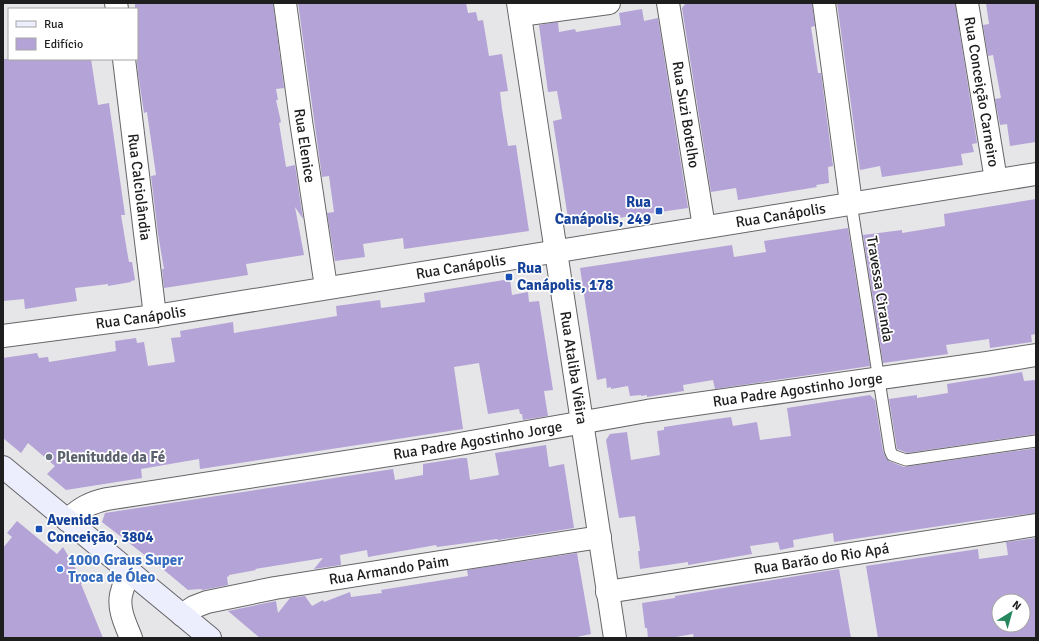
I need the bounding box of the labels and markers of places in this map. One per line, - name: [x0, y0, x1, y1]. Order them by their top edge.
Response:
- place label: Rua Canápolis, 249: [555, 193, 651, 228]
- marker: Rua Canápolis, 249: [654, 206, 664, 216]
- place label: Rua Canápolis, 178: [517, 259, 613, 294]
- marker: Rua Canápolis, 178: [504, 272, 514, 282]
- place label: Plenitudde da Fé: [57, 448, 165, 466]
- marker: Plenitudde da Fé: [44, 452, 54, 462]
- place label: Avenida Conceição, 3804: [47, 511, 154, 546]
- marker: Avenida Conceição, 3804: [34, 524, 44, 534]
- place label: 1000 Graus Super Troca de Óleo: [68, 551, 183, 586]
- marker: 1000 Graus Super Troca de Óleo: [55, 564, 65, 574]

